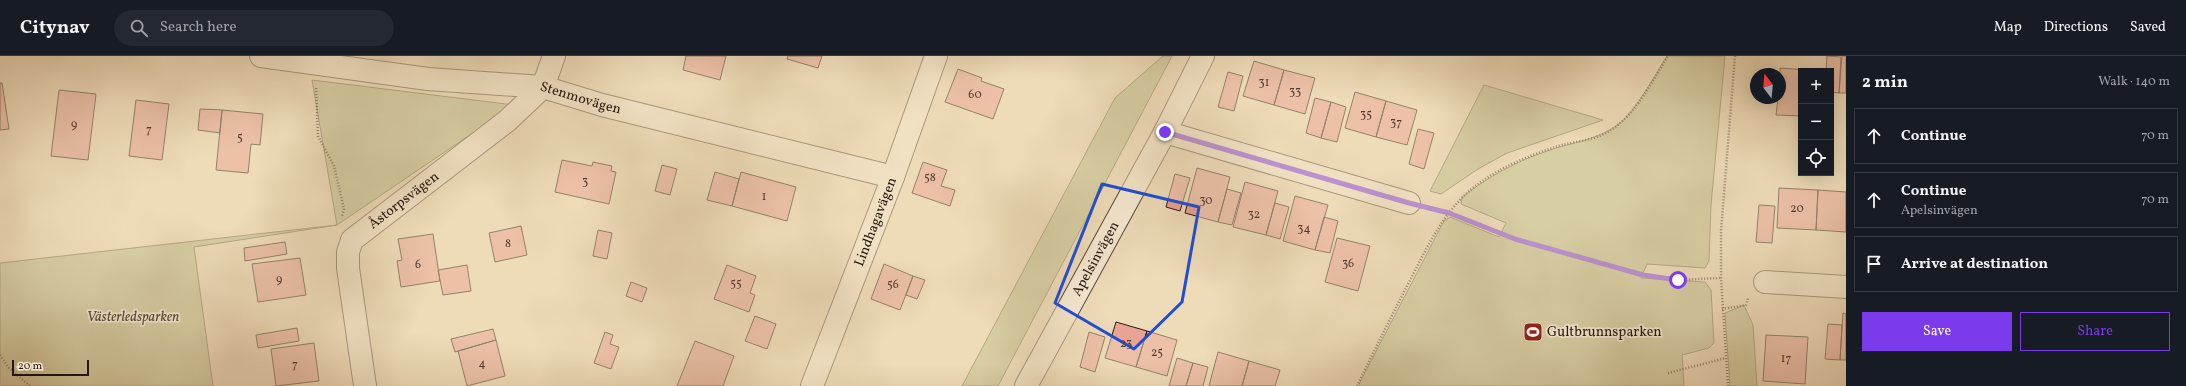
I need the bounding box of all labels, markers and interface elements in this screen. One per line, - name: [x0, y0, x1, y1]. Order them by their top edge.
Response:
- search box: [114, 10, 394, 46]
- text: Citynav: [20, 15, 90, 41]
- icon: search: [128, 17, 150, 39]
- text: Search here: [160, 17, 237, 38]
- text: Map: [1994, 18, 2022, 37]
- text: Directions: [2044, 18, 2108, 37]
- text: Saved: [2130, 18, 2166, 37]
- north arrow: [1750, 68, 1786, 104]
- map controls: [1798, 68, 1834, 176]
- button: +: [1798, 68, 1834, 104]
- text: 2 min: [1862, 71, 1908, 94]
- text: Walk · 140 m: [2098, 73, 2170, 91]
- house number: 31: [1259, 75, 1269, 91]
- street label: Stenmovägen: [538, 77, 623, 119]
- house number: 33: [1289, 84, 1301, 100]
- house number: 60: [968, 87, 982, 103]
- button: −: [1798, 104, 1834, 140]
- house number: 35: [1360, 107, 1372, 123]
- house number: 37: [1390, 115, 1402, 131]
- house number: 9: [71, 117, 77, 133]
- house number: 7: [146, 122, 152, 138]
- route end: [1156, 123, 1174, 141]
- icon: ahead: [1863, 125, 1885, 147]
- text: Continue: [1901, 126, 1966, 147]
- text: 70 m: [2141, 127, 2169, 145]
- house number: 5: [237, 130, 243, 146]
- button: locate: [1798, 140, 1834, 176]
- street label: Åstorpsvägen: [364, 167, 443, 234]
- house number: 58: [924, 170, 936, 186]
- house number: 3: [582, 174, 588, 190]
- street label: Lindhagavägen: [850, 175, 901, 269]
- text: Continue: [1901, 181, 1966, 202]
- house number: 1: [762, 189, 766, 205]
- icon: ahead: [1863, 189, 1885, 211]
- text: 70 m: [2141, 191, 2169, 209]
- house number: 30: [1199, 193, 1213, 209]
- house number: 20: [1790, 201, 1804, 217]
- text: Apelsinvägen: [1901, 202, 1978, 220]
- house number: 32: [1248, 207, 1260, 223]
- street label: Apelsinvägen: [1067, 218, 1124, 300]
- house number: 34: [1297, 221, 1311, 237]
- house number: 8: [505, 236, 511, 252]
- icon: arrive: [1863, 253, 1885, 275]
- text: Arrive at destination: [1901, 254, 2048, 275]
- house number: 36: [1342, 256, 1354, 272]
- house number: 6: [415, 257, 421, 273]
- route start: [1669, 271, 1687, 289]
- house number: 9: [276, 272, 282, 288]
- house number: 55: [730, 276, 742, 292]
- house number: 56: [887, 277, 899, 293]
- park label: Västerledsparken: [87, 308, 179, 327]
- button: Save: [1862, 312, 2012, 351]
- button: Share: [2020, 312, 2170, 351]
- sports icon: Gultbrunnsparken: [1522, 321, 1544, 343]
- place label: Gultbrunnsparken: [1547, 323, 1662, 342]
- house number: 23: [1120, 336, 1132, 352]
- house number: 25: [1151, 345, 1163, 361]
- house number: 17: [1781, 351, 1791, 367]
- house number: 4: [478, 356, 486, 372]
- house number: 7: [292, 357, 298, 373]
- scale bar: [12, 358, 89, 377]
- text: 20 m: [18, 359, 42, 374]

